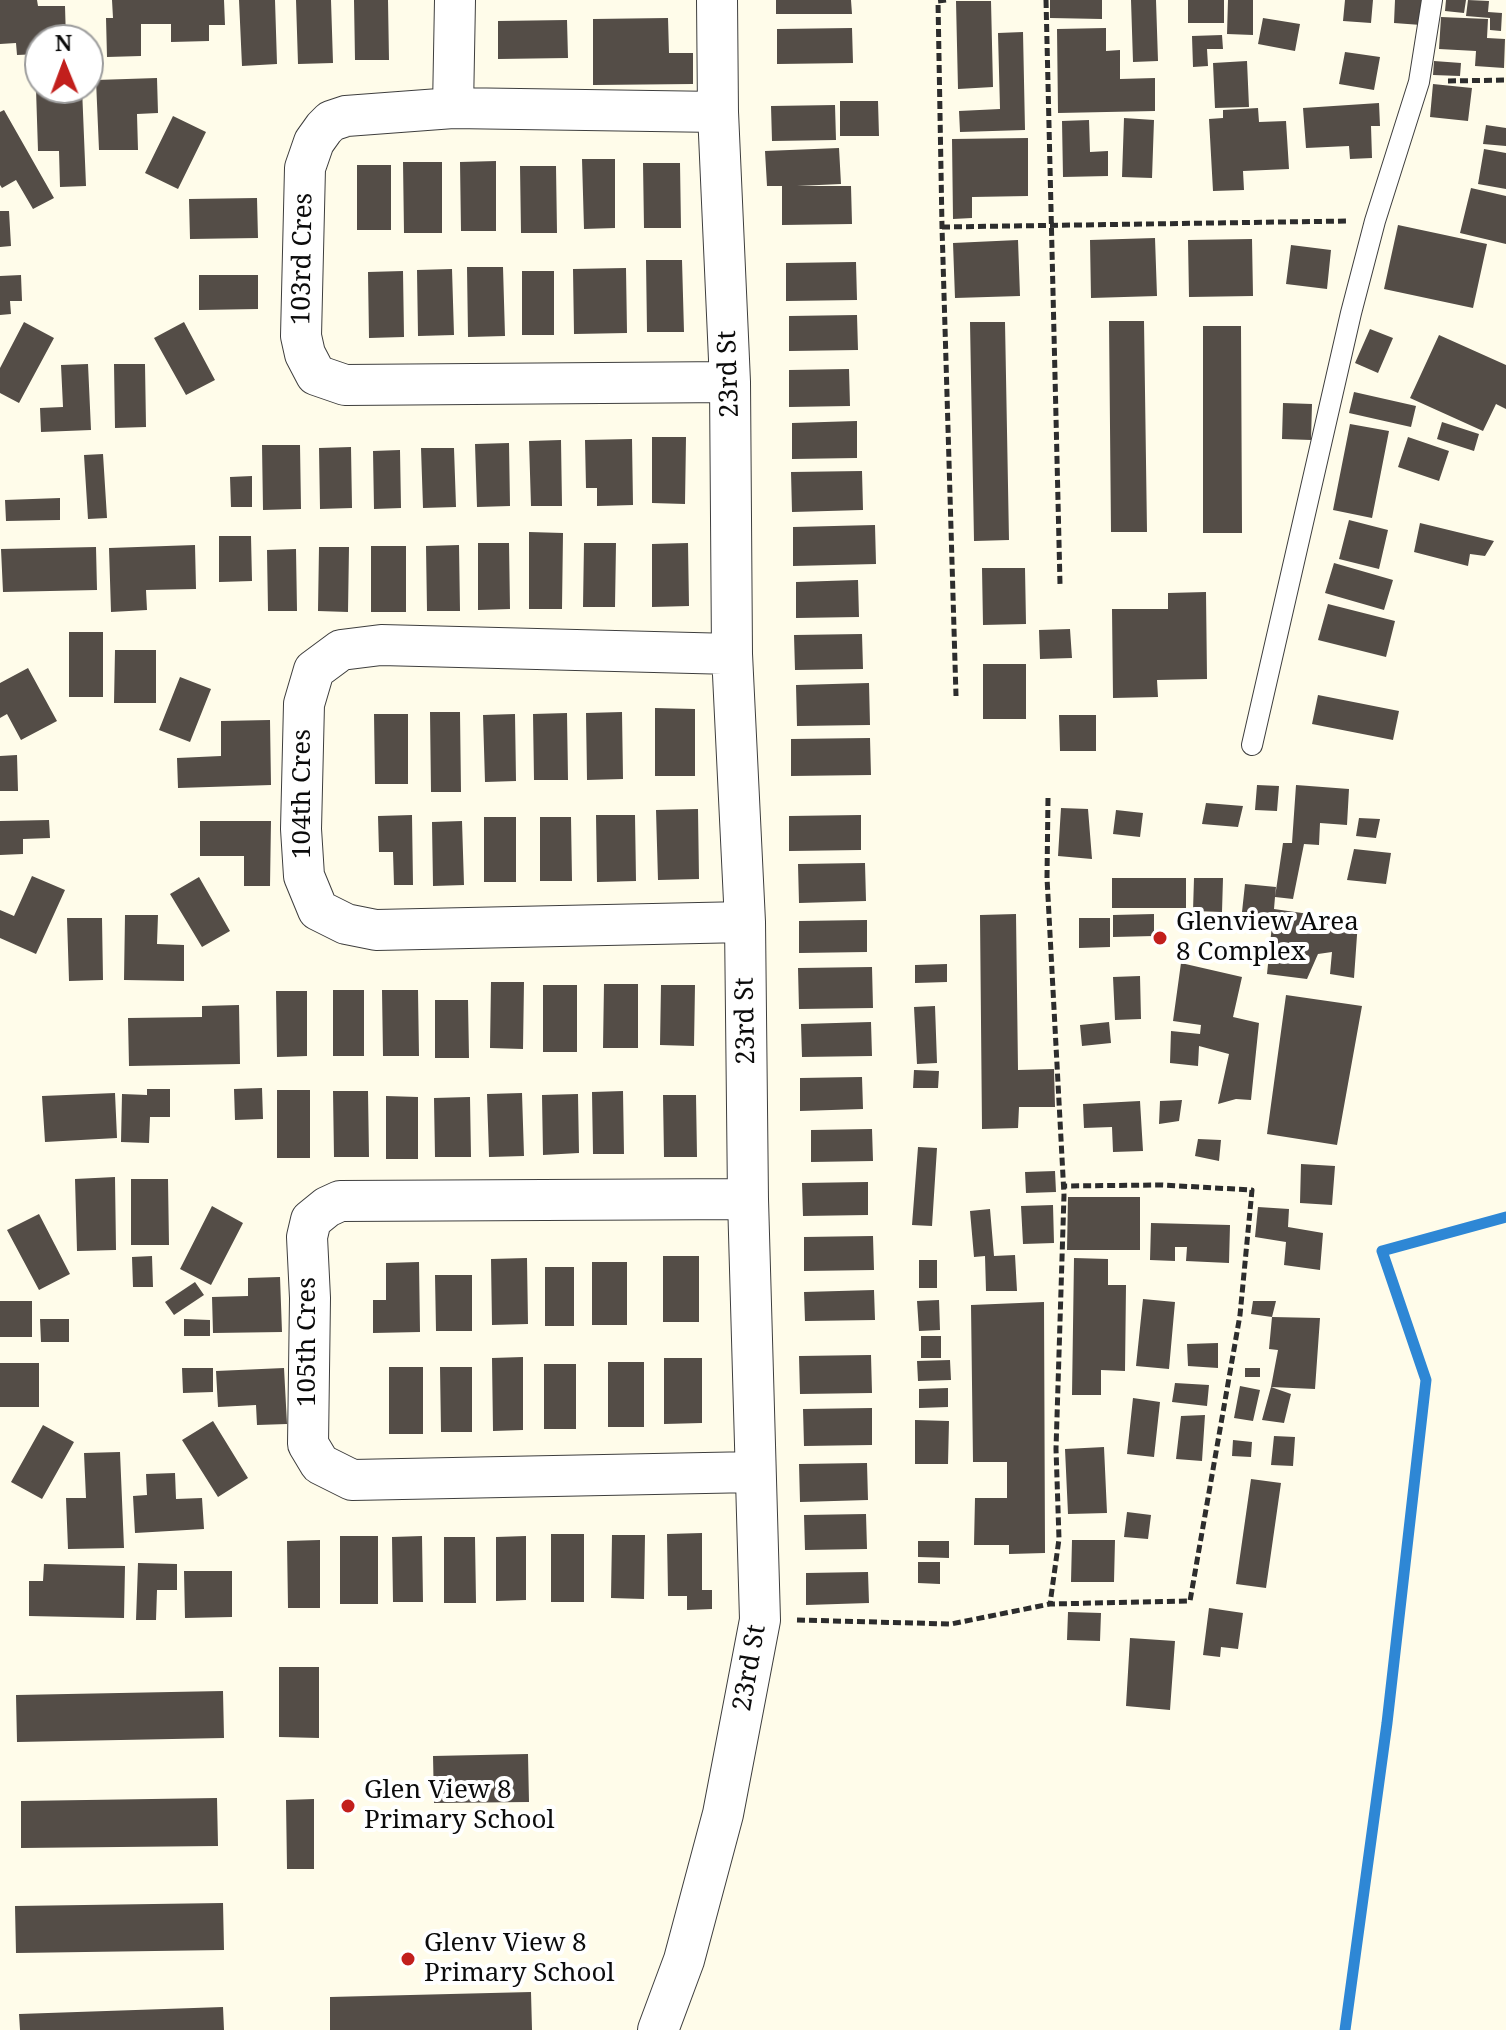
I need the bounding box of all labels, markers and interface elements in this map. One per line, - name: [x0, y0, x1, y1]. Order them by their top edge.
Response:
- north arrow: [24, 24, 104, 104]
- text: N: [55, 27, 73, 57]
- street label: 103rd Cres: [286, 193, 320, 325]
- street label: 23rd St: [712, 330, 746, 418]
- street label: 104th Cres: [287, 729, 319, 859]
- place label: Glenview Area 8 Complex: [1176, 907, 1359, 968]
- marker: Glenview Area 8 Complex: [1151, 929, 1169, 947]
- street label: 23rd St: [730, 977, 762, 1065]
- street label: 105th Cres: [292, 1277, 324, 1407]
- street label: 23rd St: [727, 1622, 773, 1714]
- place label: Glen View 8 Primary School: [364, 1775, 555, 1836]
- marker: Glen View 8 Primary School: [339, 1797, 357, 1815]
- place label: Glenv View 8 Primary School: [424, 1928, 615, 1990]
- marker: Glenv View 8 Primary School: [399, 1950, 417, 1968]

